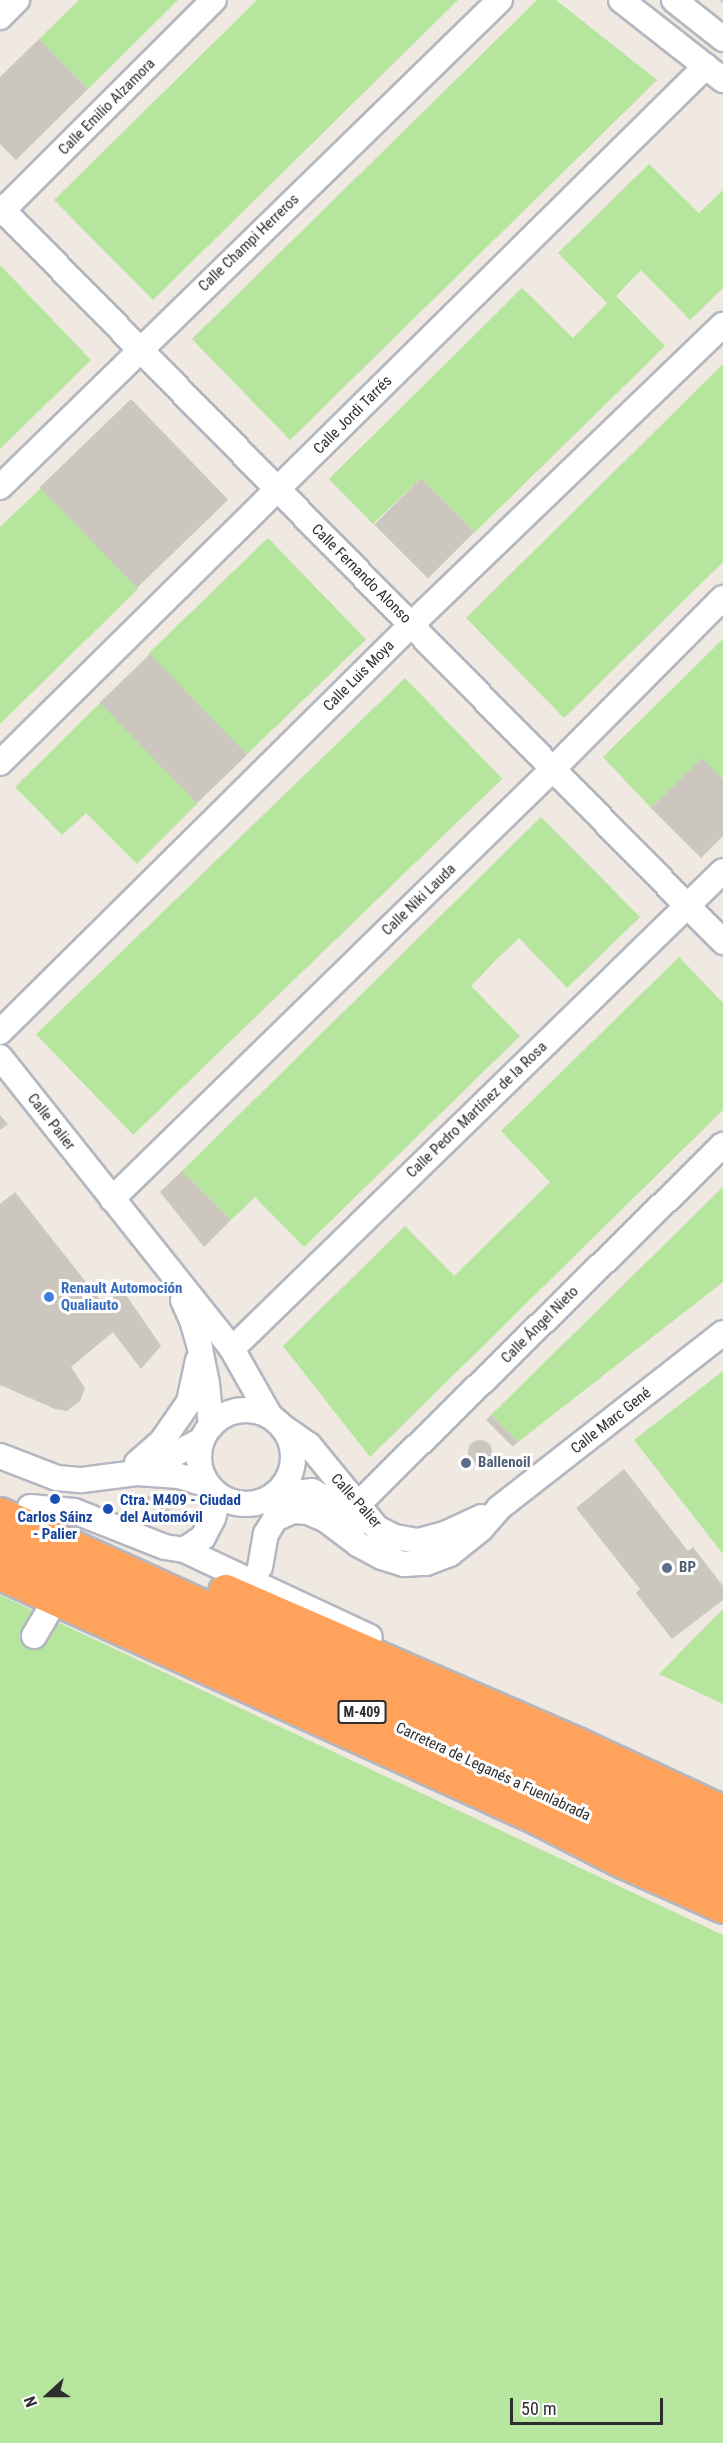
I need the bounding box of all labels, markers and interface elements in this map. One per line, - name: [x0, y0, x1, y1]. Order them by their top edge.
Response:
- street label: Calle Emilio Alzamora: [55, 55, 159, 159]
- street label: Calle Champi Herreros: [195, 190, 303, 296]
- street label: Calle Jordi Tarrés: [310, 372, 396, 458]
- street label: Calle Fernando Alonso: [308, 521, 414, 627]
- street label: Calle Luis Moya: [320, 637, 398, 715]
- street label: Calle Niki Lauda: [378, 860, 460, 940]
- street label: Calle Pedro Martínez de la Rosa: [403, 1038, 551, 1182]
- street label: Calle Palier: [23, 1090, 79, 1154]
- place label: Renault Automoción Qualiauto: [61, 1279, 182, 1314]
- street label: Calle Ángel Nieto: [498, 1283, 582, 1367]
- marker: Renault Automoción Qualiauto: [42, 1290, 56, 1304]
- street label: Calle Marc Gené: [567, 1384, 655, 1458]
- place label: Ballenoil: [478, 1454, 531, 1472]
- marker: Ballenoil: [459, 1456, 473, 1470]
- street label: Calle Palier: [327, 1470, 385, 1532]
- place label: Ctra. M409 - Ciudad del Automóvil: [120, 1491, 241, 1526]
- marker: Carlos Sáinz - Palier: [48, 1492, 62, 1506]
- marker: Ctra. M409 - Ciudad del Automóvil: [101, 1502, 115, 1516]
- place label: Carlos Sáinz - Palier: [17, 1508, 93, 1543]
- place label: BP: [679, 1559, 696, 1577]
- marker: BP: [660, 1561, 674, 1575]
- road number: M-409: [336, 1701, 388, 1723]
- street label: Carretera de Leganés a Fuenlabrada: [393, 1719, 593, 1825]
- north arrow: [18, 2365, 78, 2425]
- scale bar: [513, 2386, 666, 2424]
- text: N: [20, 2394, 41, 2410]
- text: 50 m: [521, 2398, 556, 2419]

